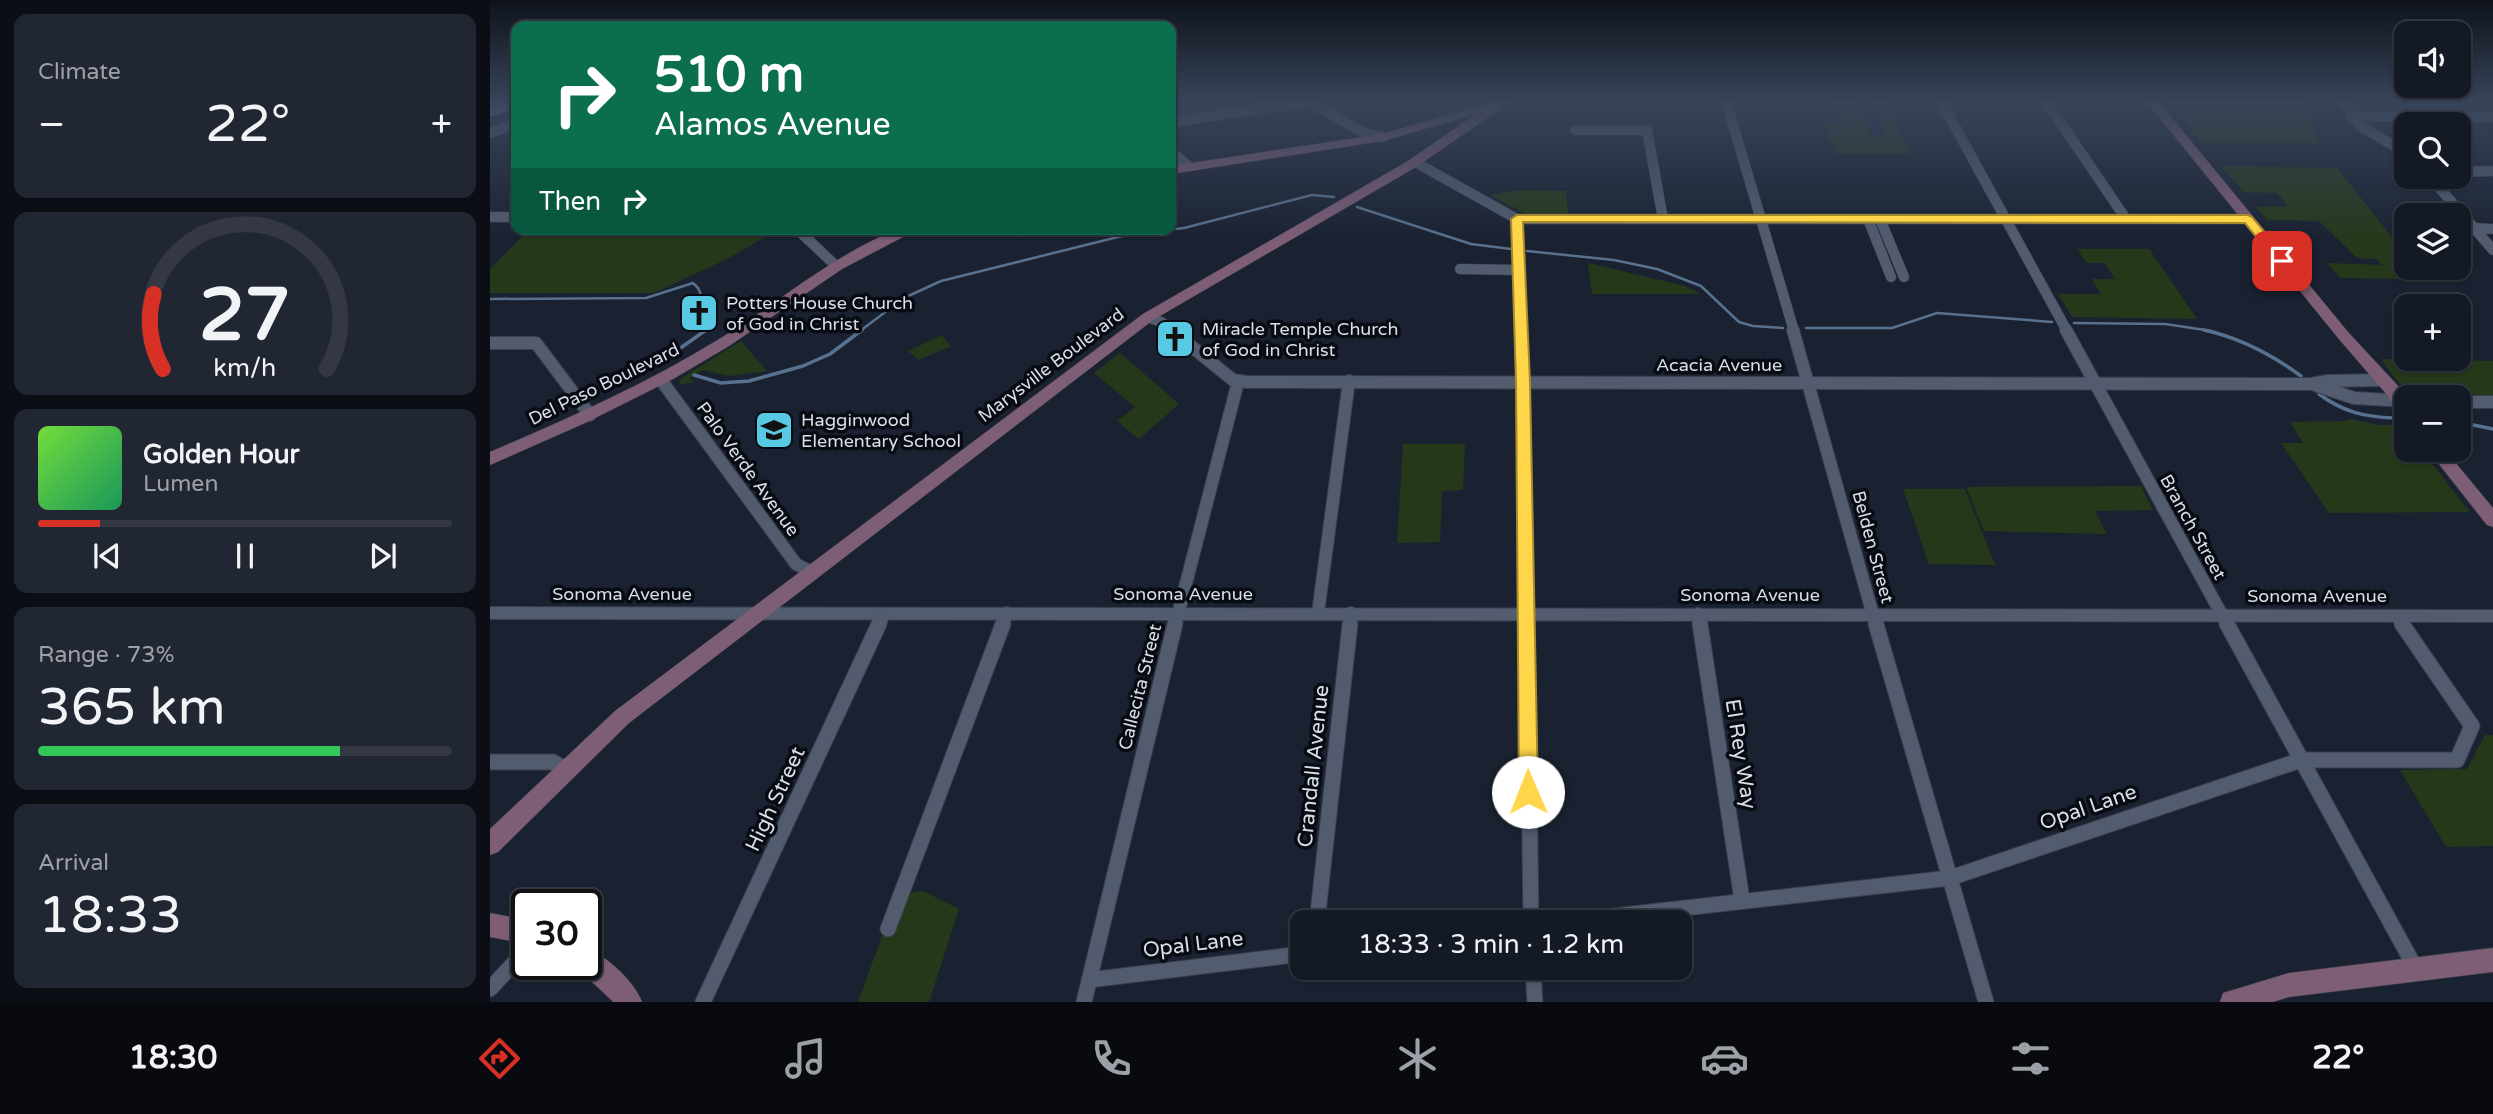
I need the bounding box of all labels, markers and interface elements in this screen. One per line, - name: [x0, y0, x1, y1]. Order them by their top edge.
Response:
- map controls: [2394, 21, 2471, 462]
- button: sound: [2394, 21, 2471, 98]
- text: 510 m: [654, 46, 804, 105]
- icon: right: [539, 49, 630, 140]
- text: Climate: [38, 58, 121, 86]
- text: 22°: [205, 93, 290, 156]
- text: −: [38, 102, 65, 148]
- text: +: [431, 102, 452, 148]
- text: Alamos Avenue: [654, 106, 891, 144]
- button: search: [2394, 112, 2471, 189]
- icon: right: [615, 182, 653, 220]
- text: Then: [539, 186, 601, 217]
- button: layers: [2394, 203, 2471, 280]
- pin: [2252, 231, 2312, 291]
- icon: arrive: [2263, 242, 2301, 280]
- text: 27: [199, 273, 291, 361]
- church icon: Potters House Church of God in Christ: [678, 292, 720, 334]
- place label: Potters House Church of God in Christ: [726, 292, 913, 335]
- button: +: [2394, 294, 2471, 371]
- street label: Marysville Boulevard: [974, 303, 1128, 427]
- church icon: Miracle Temple Church of God in Christ: [1154, 318, 1196, 360]
- place label: Miracle Temple Church of God in Christ: [1202, 318, 1398, 361]
- street label: Del Paso Boulevard: [525, 338, 683, 430]
- text: km/h: [214, 353, 276, 383]
- street label: Acacia Avenue: [1656, 354, 1782, 376]
- button: −: [2394, 385, 2471, 462]
- street label: Palo Verde Avenue: [692, 397, 804, 541]
- school or university icon: Hagginwood Elementary School: [753, 409, 795, 451]
- place label: Hagginwood Elementary School: [801, 409, 961, 452]
- text: Golden Hour: [143, 439, 300, 470]
- text: Lumen: [143, 470, 218, 498]
- street label: Branch Street: [2155, 471, 2231, 584]
- street label: Belden Street: [1847, 488, 1899, 606]
- icon: previous: [88, 537, 126, 575]
- icon: pause: [226, 537, 264, 575]
- icon: next: [364, 537, 402, 575]
- street label: Sonoma Avenue: [552, 583, 692, 605]
- street label: Sonoma Avenue: [1113, 583, 1253, 605]
- street label: Sonoma Avenue: [1680, 584, 1820, 606]
- street label: Sonoma Avenue: [2247, 585, 2387, 607]
- street label: Callecita Street: [1114, 622, 1166, 752]
- text: Range · 73%: [38, 641, 174, 669]
- text: 365 km: [38, 676, 226, 739]
- street label: Crandall Avenue: [1293, 683, 1334, 849]
- street label: El Rey Way: [1719, 697, 1762, 811]
- street label: High Street: [740, 743, 811, 855]
- position arrow: [1491, 755, 1565, 829]
- street label: Opal Lane: [2036, 779, 2140, 836]
- text: Arrival: [38, 849, 109, 877]
- text: 18:33: [38, 884, 182, 947]
- speed limit sign: 30: [511, 889, 602, 980]
- street label: Opal Lane: [1141, 926, 1245, 963]
- text: 18:33 · 3 min · 1.2 km: [1358, 929, 1624, 960]
- icon: directions: [475, 1034, 524, 1083]
- icon: music: [781, 1034, 830, 1083]
- icon: phone: [1087, 1034, 1136, 1083]
- icon: climate: [1393, 1034, 1442, 1083]
- icon: car: [1700, 1034, 1749, 1083]
- icon: filters: [2006, 1034, 2055, 1083]
- text: 18:30: [129, 1039, 217, 1077]
- text: 22°: [2312, 1039, 2364, 1077]

